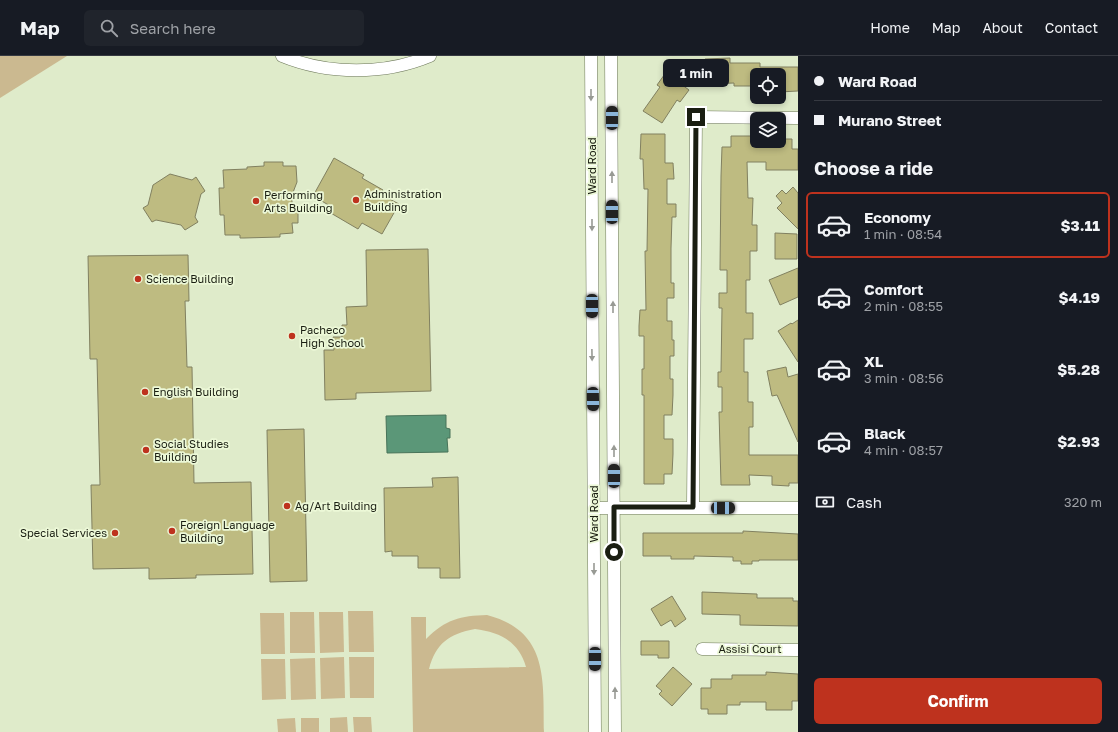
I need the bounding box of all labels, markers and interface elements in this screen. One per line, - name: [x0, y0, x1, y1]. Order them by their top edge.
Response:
- search box: [84, 10, 364, 46]
- text: Map: [20, 16, 60, 39]
- icon: search: [98, 17, 120, 39]
- text: Search here: [130, 19, 216, 37]
- text: Home: [870, 19, 910, 36]
- text: Map: [932, 19, 960, 36]
- text: About: [982, 19, 1023, 36]
- text: Contact: [1045, 19, 1098, 36]
- callout: 1 min: [663, 59, 729, 87]
- text: 1 min: [680, 65, 712, 81]
- map controls: [750, 68, 786, 148]
- button: locate: [750, 68, 786, 104]
- text: Ward Road: [838, 72, 917, 90]
- one-way arrow: [588, 89, 594, 102]
- car: [606, 106, 618, 130]
- route end: [687, 108, 705, 126]
- text: Murano Street: [838, 111, 942, 129]
- button: layers: [750, 112, 786, 148]
- street label: Ward Road: [585, 138, 598, 194]
- text: Choose a ride: [814, 157, 933, 179]
- one-way arrow: [609, 170, 615, 183]
- place label: Administration Building: [364, 187, 442, 213]
- place label: Performing Arts Building: [264, 188, 333, 214]
- marker: Administration Building: [351, 195, 361, 205]
- marker: Performing Arts Building: [251, 196, 261, 206]
- car: [606, 200, 618, 224]
- icon: car: [816, 207, 852, 243]
- text: Economy: [864, 208, 931, 226]
- text: $3.11: [1061, 216, 1100, 234]
- one-way arrow: [589, 219, 595, 232]
- text: 1 min · 08:54: [864, 226, 942, 242]
- place label: Science Building: [146, 272, 234, 285]
- marker: Science Building: [133, 274, 143, 284]
- icon: car: [816, 279, 852, 315]
- text: Comfort: [864, 280, 923, 298]
- text: $4.19: [1059, 288, 1100, 306]
- car: [586, 294, 598, 318]
- text: 2 min · 08:55: [864, 298, 943, 314]
- one-way arrow: [610, 300, 616, 313]
- place label: Pacheco High School: [300, 323, 365, 349]
- marker: Pacheco High School: [287, 331, 297, 341]
- one-way arrow: [589, 349, 595, 362]
- icon: car: [816, 351, 852, 387]
- text: XL: [864, 352, 883, 370]
- text: $5.28: [1057, 360, 1100, 378]
- text: 3 min · 08:56: [864, 370, 944, 386]
- place label: English Building: [153, 385, 239, 398]
- marker: English Building: [140, 387, 150, 397]
- car: [587, 387, 599, 411]
- icon: car: [816, 423, 852, 459]
- text: Black: [864, 424, 906, 442]
- text: $2.93: [1057, 432, 1100, 450]
- place label: Social Studies Building: [154, 437, 229, 463]
- text: 4 min · 08:57: [864, 442, 943, 458]
- one-way arrow: [611, 444, 617, 457]
- marker: Social Studies Building: [141, 445, 151, 455]
- car: [608, 464, 620, 488]
- street label: Ward Road: [587, 486, 600, 542]
- icon: cash: [814, 491, 836, 513]
- text: Cash: [846, 493, 882, 511]
- text: 320 m: [1064, 494, 1102, 510]
- place label: Ag/Art Building: [295, 499, 377, 512]
- marker: Ag/Art Building: [282, 501, 292, 511]
- car: [711, 502, 735, 514]
- place label: Foreign Language Building: [180, 518, 275, 544]
- place label: Special Services: [20, 526, 107, 539]
- marker: Foreign Language Building: [167, 526, 177, 536]
- marker: Special Services: [110, 528, 120, 538]
- route start: [605, 543, 623, 561]
- one-way arrow: [591, 563, 597, 576]
- street label: Assisi Court: [718, 642, 782, 655]
- car: [589, 647, 601, 671]
- button: Confirm: [814, 678, 1102, 724]
- one-way arrow: [612, 686, 618, 699]

